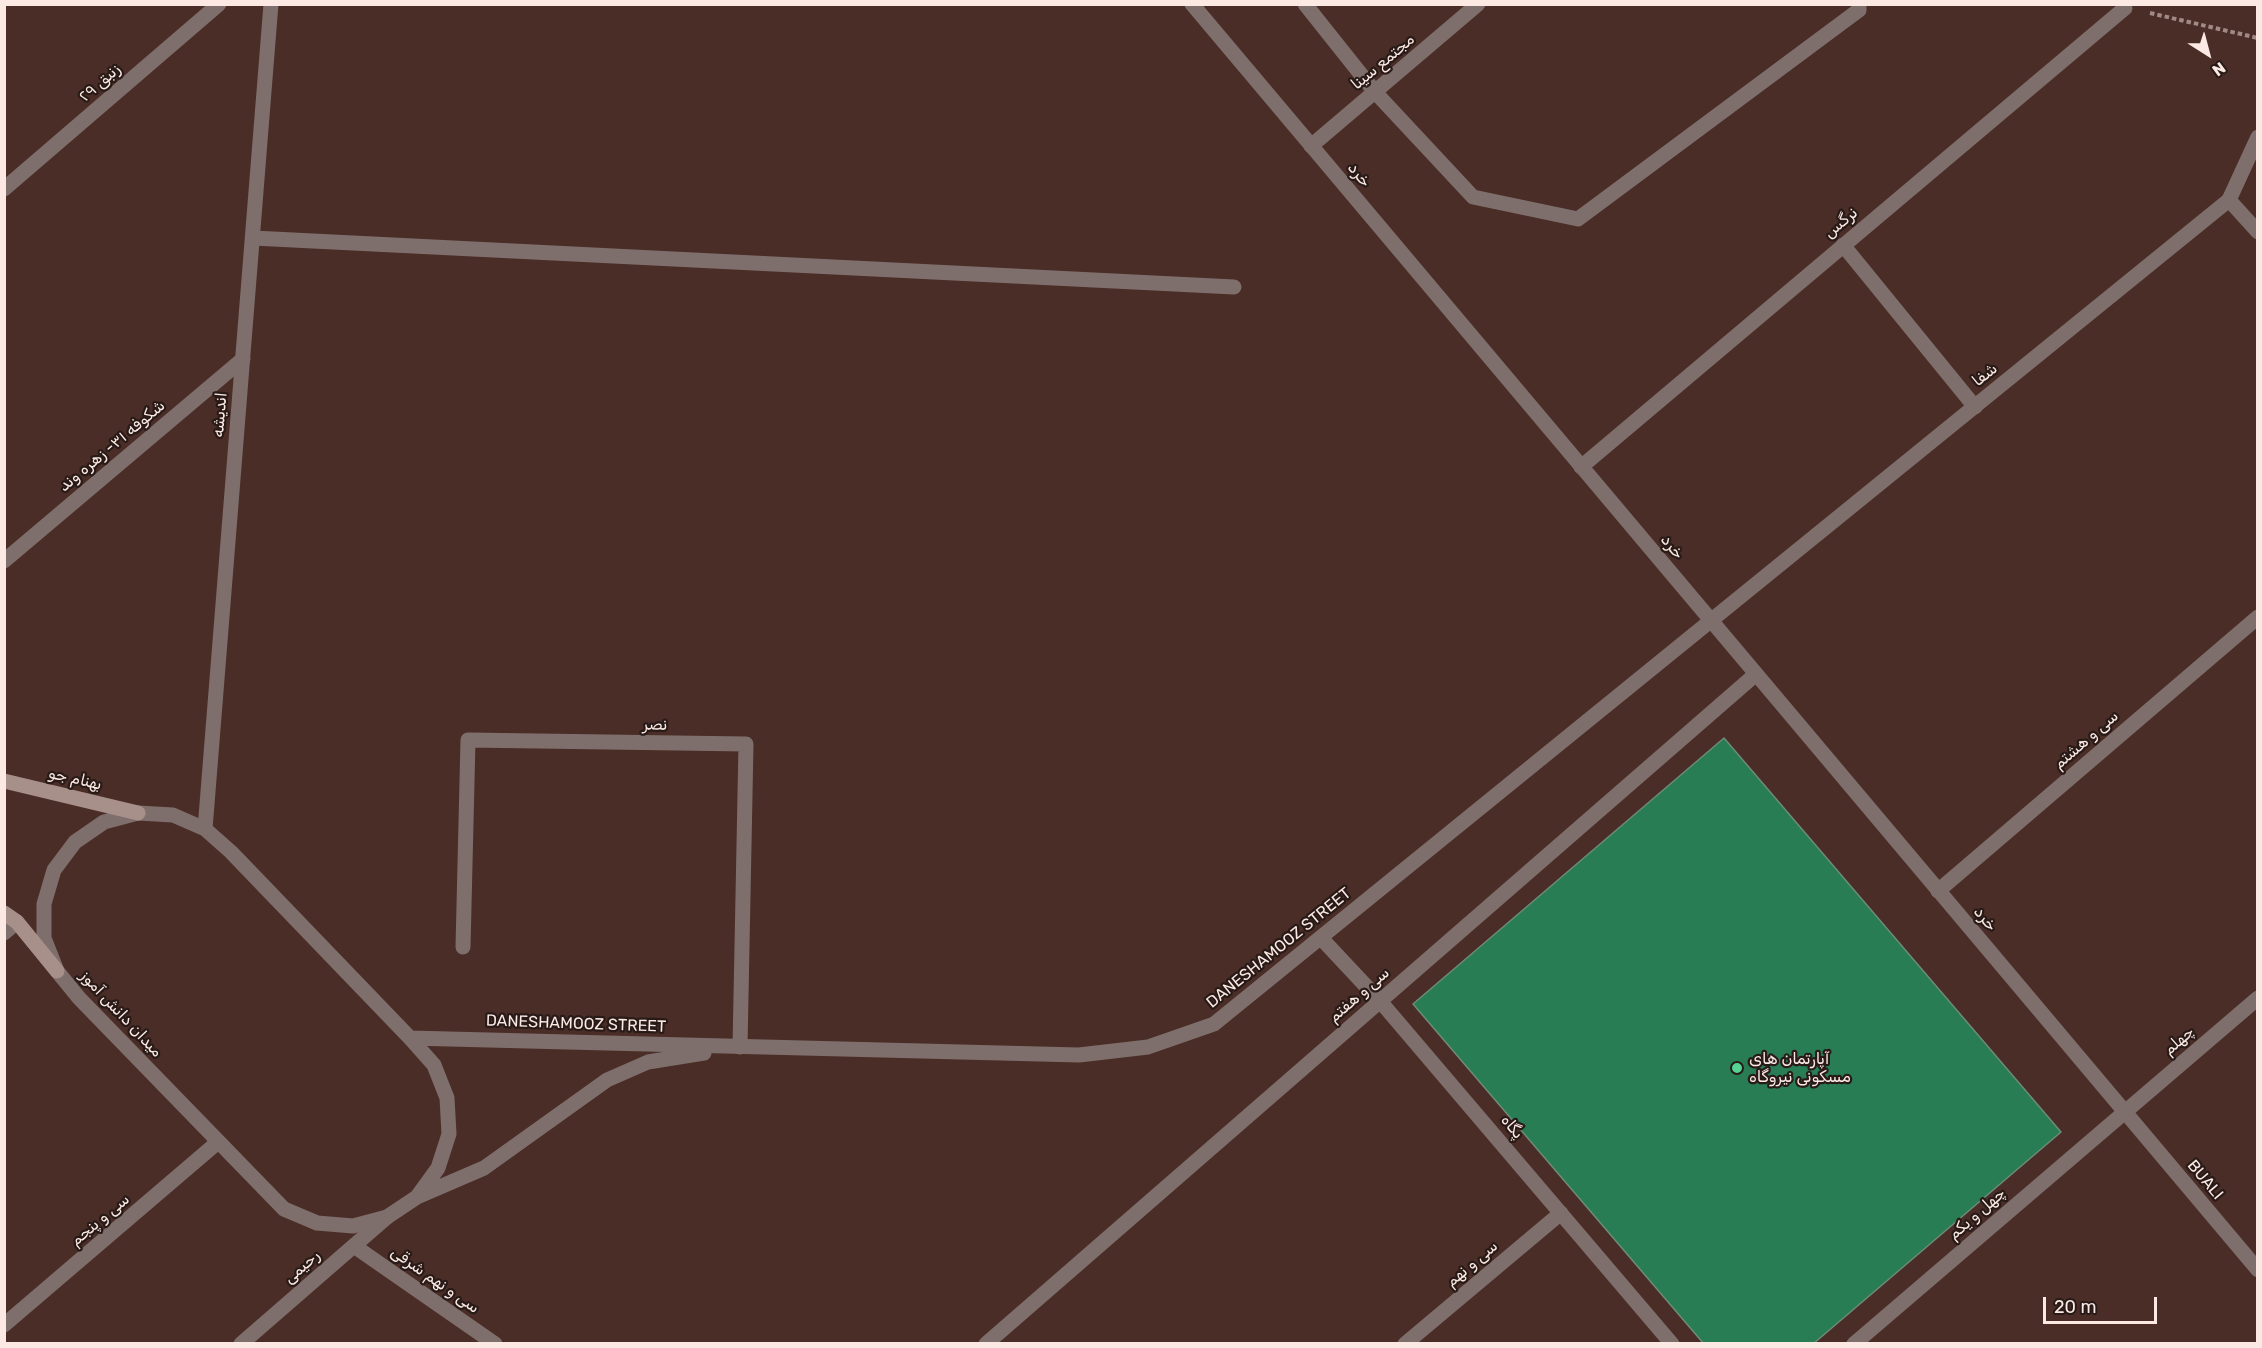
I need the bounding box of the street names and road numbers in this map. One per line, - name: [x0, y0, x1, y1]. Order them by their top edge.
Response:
- street label: مجتمع سینا: [1347, 30, 1419, 94]
- street label: زنبق ۲۹: [75, 60, 125, 106]
- street label: خرد: [1343, 159, 1375, 191]
- street label: نرگس: [1820, 203, 1862, 243]
- street label: شفا: [1969, 359, 2001, 391]
- street label: اندیشه: [208, 392, 232, 438]
- street label: شکوفه ۳۱- زهره وند: [55, 396, 169, 496]
- street label: خرد: [1656, 531, 1688, 563]
- street label: سی و هشتم: [2050, 707, 2122, 773]
- street label: نصر: [642, 715, 668, 735]
- street label: بهنام جو: [46, 764, 104, 794]
- street label: DANESHAMOOZ STREET: [1203, 884, 1355, 1012]
- street label: خرد: [1969, 903, 2001, 935]
- street label: سی و هفتم: [1325, 963, 1393, 1027]
- street label: میدان دانش آموز: [76, 967, 166, 1061]
- street label: DANESHAMOOZ STREET: [485, 1011, 667, 1037]
- street label: چهلم: [2160, 1022, 2198, 1060]
- street label: پگاه: [1496, 1111, 1528, 1143]
- street label: BUALI: [2183, 1156, 2227, 1204]
- street label: چهل و یکم: [1944, 1184, 2010, 1244]
- street label: سی و پنجم: [67, 1190, 133, 1250]
- street label: سی و نهم: [1442, 1237, 1502, 1291]
- street label: سی و نهم شرقی: [387, 1242, 483, 1318]
- street label: رحیمی: [280, 1246, 324, 1288]

